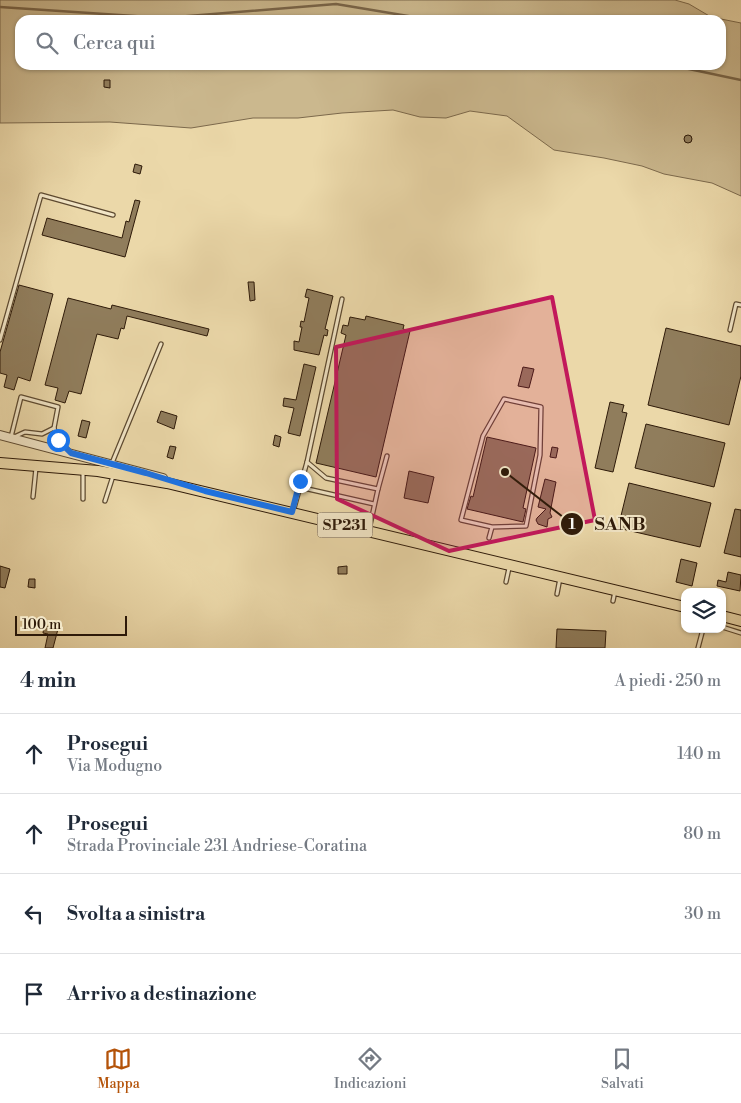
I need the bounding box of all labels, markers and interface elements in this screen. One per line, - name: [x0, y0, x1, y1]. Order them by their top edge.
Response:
- search box: [15, 15, 726, 70]
- icon: search: [33, 29, 61, 57]
- text: Cerca qui: [73, 31, 156, 55]
- route start: [47, 429, 70, 452]
- route end: [289, 470, 312, 493]
- callout: SANB: [559, 507, 655, 540]
- road number: SP231: [318, 512, 372, 538]
- text: SANB: [595, 513, 645, 536]
- text: 1: [568, 515, 576, 534]
- map controls: [681, 588, 726, 633]
- button: layers: [681, 588, 726, 633]
- scale bar: [15, 613, 128, 636]
- text: 100 m: [22, 616, 61, 634]
- text: 4 min: [20, 668, 76, 694]
- text: A piedi · 250 m: [615, 671, 721, 691]
- text: Prosegui: [67, 732, 148, 756]
- icon: ahead: [20, 740, 48, 768]
- text: 140 m: [677, 744, 721, 764]
- text: Via Modugno: [67, 756, 162, 776]
- text: Prosegui: [67, 812, 148, 836]
- icon: ahead: [20, 820, 48, 848]
- text: 80 m: [683, 824, 721, 844]
- text: Strada Provinciale 231 Andriese-Coratina: [67, 836, 367, 856]
- icon: left: [20, 900, 48, 928]
- text: Svolta a sinistra: [67, 902, 205, 926]
- text: 30 m: [684, 904, 721, 924]
- icon: arrive: [20, 980, 48, 1008]
- text: Arrivo a destinazione: [67, 982, 257, 1006]
- tab: Mappa: [97, 1045, 140, 1093]
- tab: Indicazioni: [334, 1045, 407, 1093]
- tab: Salvati: [601, 1045, 644, 1093]

